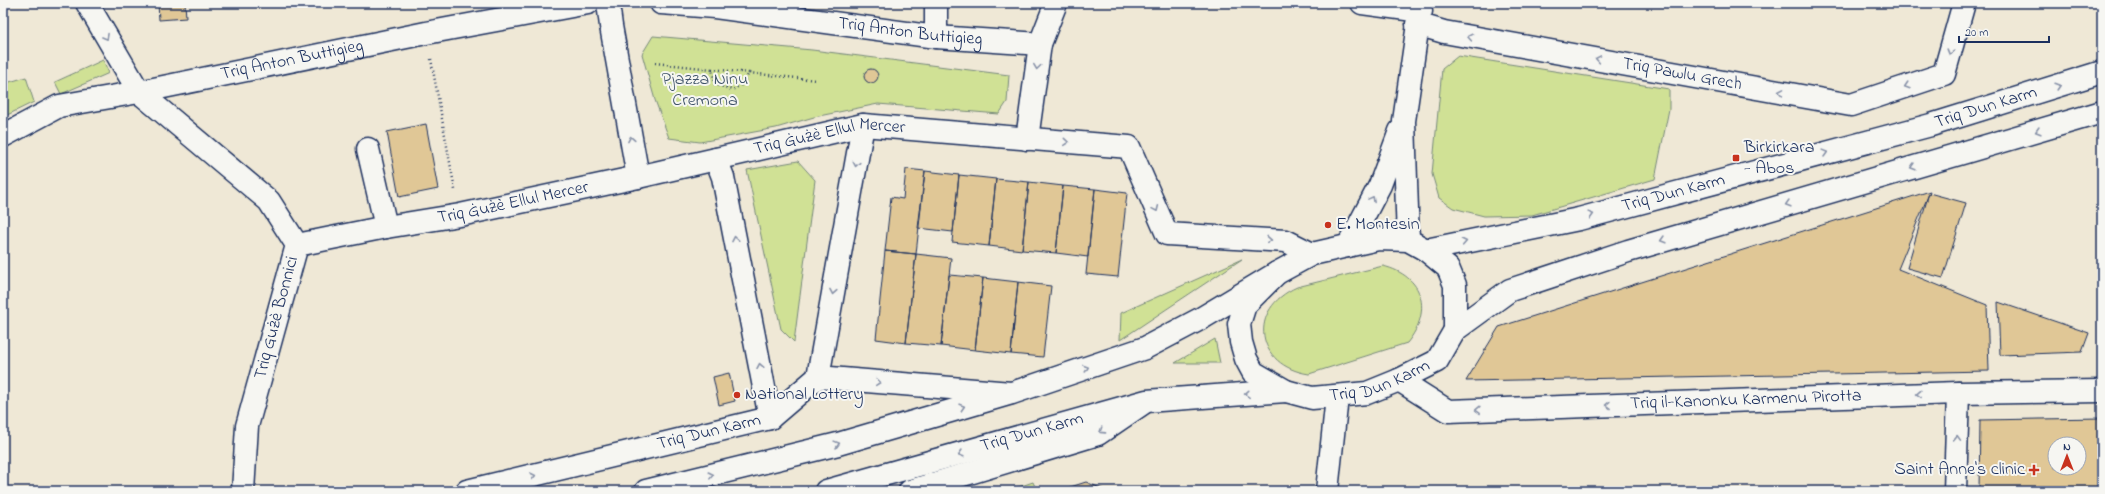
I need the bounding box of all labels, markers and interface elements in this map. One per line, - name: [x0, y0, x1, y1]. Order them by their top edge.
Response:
- street label: Triq Anton Buttigieg: [836, 11, 983, 54]
- scale bar: [1959, 18, 2049, 44]
- text: 20 m: [1965, 24, 1988, 42]
- one-way arrow: [102, 33, 109, 40]
- street label: Triq Anton Buttigieg: [218, 33, 366, 88]
- one-way arrow: [1467, 33, 1473, 41]
- one-way arrow: [1946, 48, 1955, 55]
- street label: Triq Pawlu Grech: [1620, 51, 1744, 98]
- one-way arrow: [1595, 56, 1601, 64]
- one-way arrow: [1033, 64, 1042, 70]
- park label: Pjazza Ninu Cremona: [662, 67, 748, 114]
- street label: Triq Dun Karm: [1931, 80, 2041, 136]
- one-way arrow: [1904, 81, 1911, 90]
- one-way arrow: [2054, 82, 2061, 91]
- one-way arrow: [1778, 88, 1784, 97]
- street label: Triq Ġużè Ellul Mercer: [751, 112, 907, 163]
- one-way arrow: [2034, 126, 2041, 135]
- one-way arrow: [628, 135, 636, 142]
- place label: Birkirkara - Abos: [1743, 135, 1815, 182]
- one-way arrow: [1063, 137, 1069, 146]
- one-way arrow: [1822, 150, 1829, 158]
- marker: Birkirkara - Abos: [1731, 153, 1741, 163]
- one-way arrow: [852, 161, 861, 167]
- one-way arrow: [1910, 162, 1917, 171]
- street label: Triq Dun Karm: [1619, 167, 1728, 220]
- street label: Triq Ġużè Ellul Mercer: [435, 175, 591, 231]
- one-way arrow: [1368, 196, 1375, 204]
- one-way arrow: [1785, 199, 1792, 208]
- one-way arrow: [1151, 205, 1159, 212]
- place label: E. Montesin: [1336, 212, 1420, 238]
- one-way arrow: [1588, 212, 1595, 220]
- marker: E. Montesin: [1323, 220, 1333, 230]
- one-way arrow: [1660, 235, 1667, 244]
- one-way arrow: [732, 236, 740, 242]
- one-way arrow: [1266, 236, 1272, 245]
- one-way arrow: [1461, 238, 1467, 247]
- street label: Triq Gużè Bonnici: [248, 254, 306, 382]
- one-way arrow: [829, 289, 838, 295]
- street label: Triq Dun Karm: [1328, 353, 1435, 409]
- one-way arrow: [756, 363, 765, 369]
- one-way arrow: [1082, 364, 1089, 372]
- one-way arrow: [875, 377, 881, 386]
- place label: National Lottery: [745, 382, 863, 408]
- street label: Triq il-Kanonku Karmenu Pirotta: [1630, 383, 1862, 418]
- one-way arrow: [1244, 389, 1250, 398]
- marker: National Lottery: [732, 390, 742, 400]
- one-way arrow: [1916, 390, 1922, 398]
- one-way arrow: [1605, 401, 1611, 409]
- one-way arrow: [958, 403, 965, 412]
- street label: Triq Dun Karm: [977, 406, 1087, 460]
- one-way arrow: [1475, 406, 1481, 414]
- street label: Triq Dun Karm: [654, 408, 764, 458]
- one-way arrow: [1100, 426, 1107, 433]
- one-way arrow: [1952, 435, 1961, 441]
- north arrow: [2047, 436, 2087, 476]
- text: N: [2063, 439, 2071, 455]
- one-way arrow: [833, 440, 840, 449]
- one-way arrow: [957, 449, 964, 457]
- place label: Saint Anne's clinic: [1894, 457, 2025, 483]
- marker: Saint Anne's clinic: [2028, 464, 2040, 476]
- one-way arrow: [707, 471, 714, 480]
- one-way arrow: [529, 472, 536, 481]

